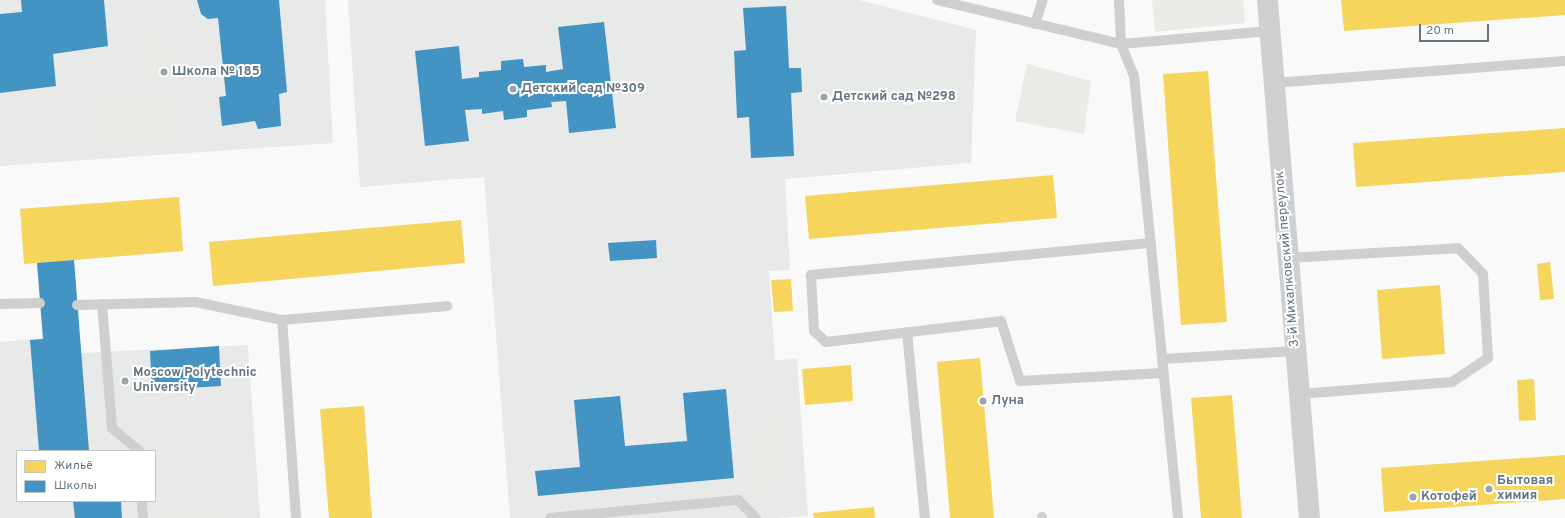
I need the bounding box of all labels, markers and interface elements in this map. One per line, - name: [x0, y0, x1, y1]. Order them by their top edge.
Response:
- scale bar: [1421, 16, 1491, 42]
- text: 20 m: [1426, 23, 1454, 39]
- place label: Школа № 185: [172, 64, 260, 80]
- marker: Школа № 185: [159, 67, 169, 77]
- place label: Детский сад №309: [521, 81, 645, 97]
- marker: Детский сад №309: [508, 84, 518, 94]
- place label: Детский сад №298: [832, 89, 956, 105]
- marker: Детский сад №298: [819, 92, 829, 102]
- street label: 3-й Михалковский переулок: [1273, 170, 1303, 348]
- place label: Moscow Polytechnic University: [133, 366, 257, 397]
- marker: Moscow Polytechnic University: [120, 376, 130, 386]
- place label: Луна: [991, 393, 1024, 409]
- marker: Луна: [978, 396, 988, 406]
- legend: [16, 450, 156, 502]
- text: Жильё: [54, 458, 93, 474]
- place label: Бытовая химия: [1497, 474, 1553, 505]
- text: Школы: [54, 478, 97, 494]
- marker: Бытовая химия: [1484, 484, 1494, 494]
- place label: Котофей: [1421, 489, 1477, 505]
- marker: Котофей: [1408, 492, 1418, 502]

